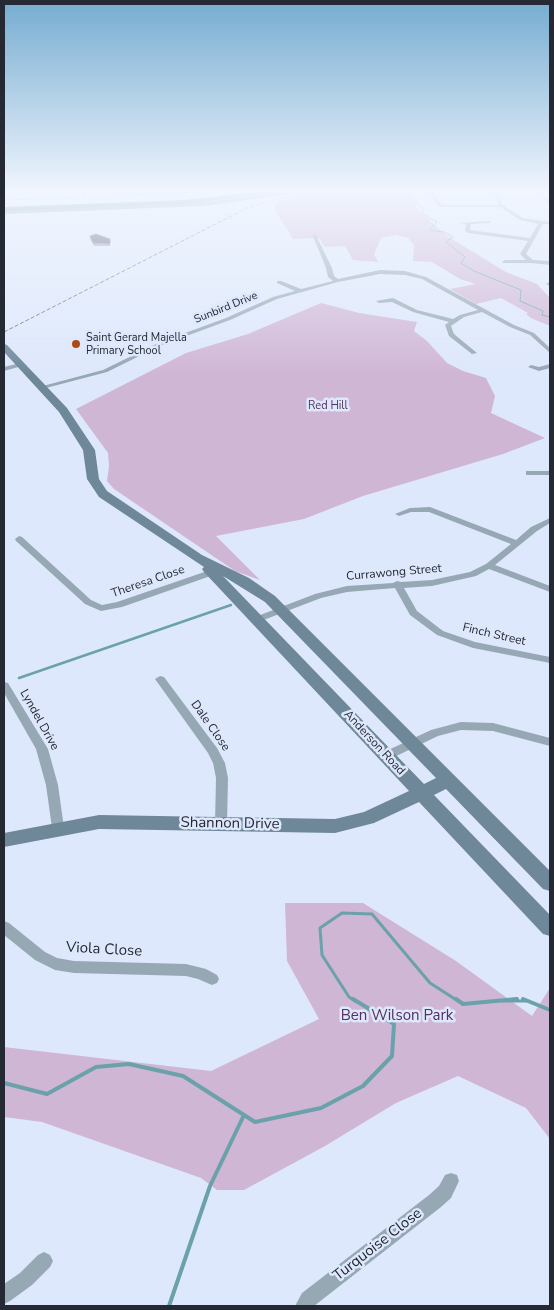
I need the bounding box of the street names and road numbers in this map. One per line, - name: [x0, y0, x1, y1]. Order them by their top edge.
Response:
- street label: Sunbird Drive: [192, 289, 260, 327]
- street label: Currawong Street: [346, 562, 442, 584]
- street label: Theresa Close: [109, 563, 187, 601]
- street label: Finch Street: [461, 621, 527, 649]
- street label: Lyndel Drive: [16, 687, 62, 753]
- street label: Dale Close: [187, 698, 233, 754]
- street label: Anderson Road: [340, 708, 408, 778]
- street label: Shannon Drive: [180, 814, 280, 834]
- street label: Viola Close: [65, 939, 143, 961]
- street label: Turquoise Close: [330, 1205, 426, 1285]

